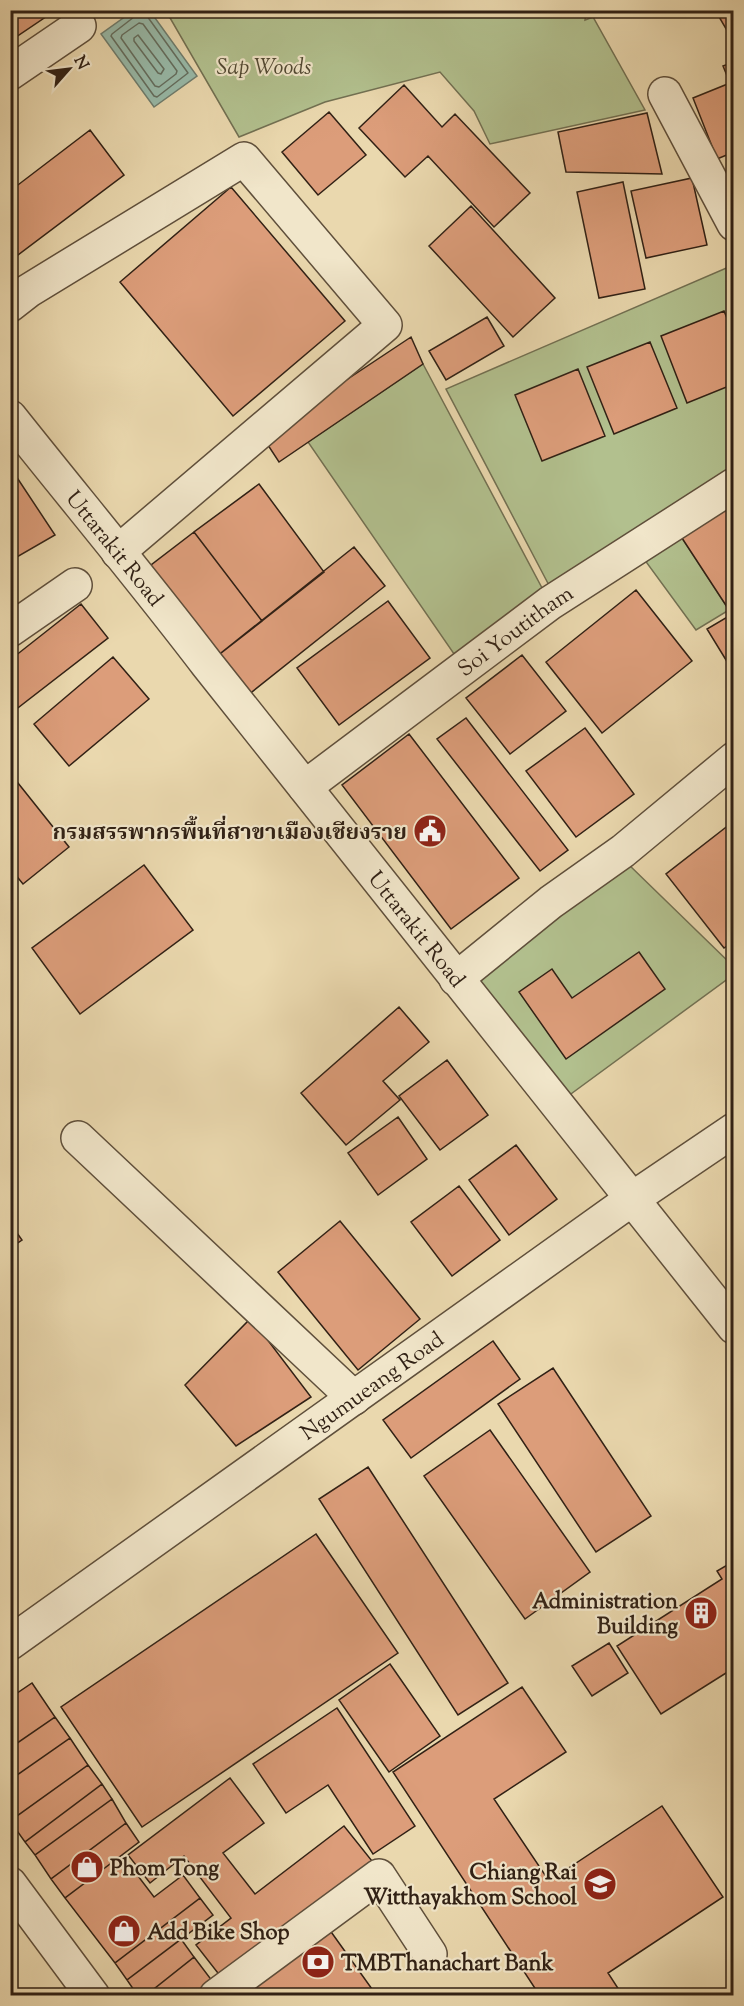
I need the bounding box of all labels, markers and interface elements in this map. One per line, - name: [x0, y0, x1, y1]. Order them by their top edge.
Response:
- north arrow: [39, 39, 99, 99]
- text: N: [67, 52, 93, 74]
- park label: Sap Woods: [217, 53, 311, 85]
- street label: Uttarakit Road: [56, 485, 170, 615]
- street label: Soi Youtitham: [452, 579, 580, 686]
- public building icon: กรมสรรพากรพื้นที่สาขาเมืองเชียงราย: [412, 813, 448, 849]
- place label: กรมสรรพากรพื้นที่สาขาเมืองเชียงราย: [53, 815, 407, 850]
- street label: Uttarakit Road: [359, 865, 471, 996]
- street label: Ngumueang Road: [295, 1325, 451, 1450]
- place label: Administration Building: [532, 1587, 678, 1644]
- building icon: Administration Building: [683, 1595, 719, 1631]
- shop icon: Phom Tong: [69, 1849, 105, 1885]
- place label: Phom Tong: [110, 1854, 219, 1886]
- place label: Chiang Rai Witthayakhom School: [363, 1858, 578, 1915]
- school or university icon: Chiang Rai Witthayakhom School: [582, 1866, 618, 1902]
- shop icon: Add Bike Shop: [106, 1913, 142, 1949]
- place label: Add Bike Shop: [147, 1918, 290, 1950]
- bank icon: TMBThanachart Bank: [300, 1944, 336, 1980]
- place label: TMBThanachart Bank: [341, 1949, 554, 1981]

